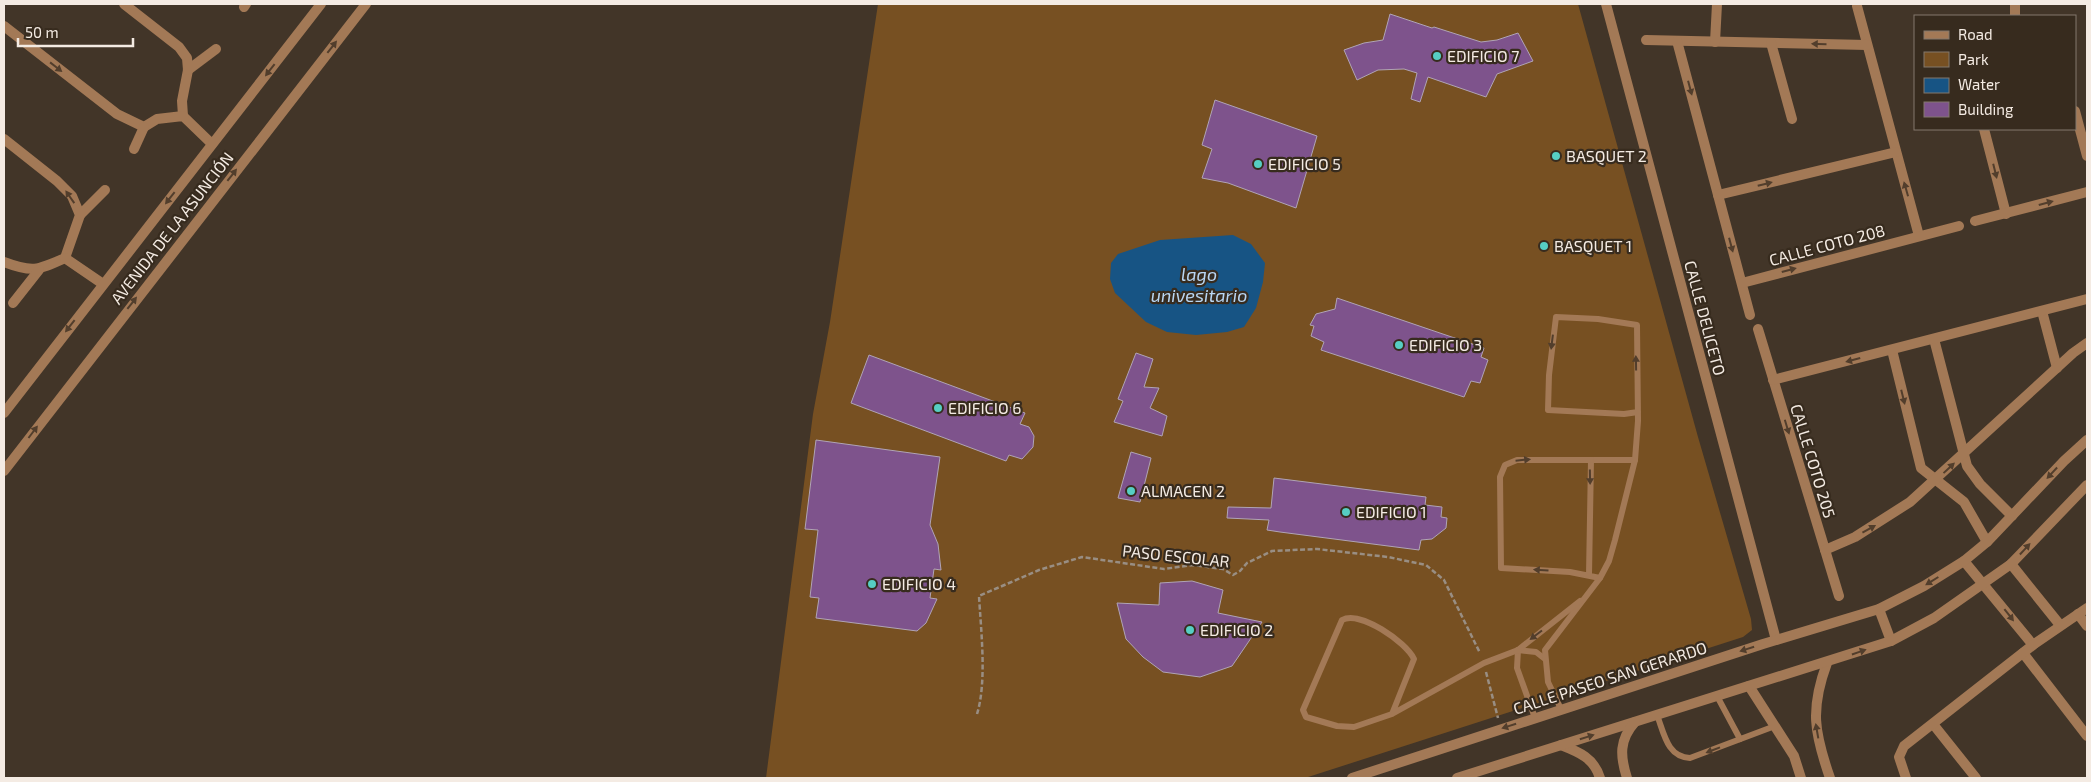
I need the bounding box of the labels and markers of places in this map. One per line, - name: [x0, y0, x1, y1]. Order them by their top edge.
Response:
- place label: EDIFICIO 7: [1447, 46, 1519, 65]
- marker: EDIFICIO 7: [1431, 50, 1443, 62]
- place label: BASQUET 2: [1566, 146, 1647, 166]
- marker: BASQUET 2: [1550, 150, 1562, 162]
- place label: EDIFICIO 5: [1268, 154, 1341, 173]
- marker: EDIFICIO 5: [1252, 158, 1264, 170]
- place label: BASQUET 1: [1554, 236, 1632, 256]
- marker: BASQUET 1: [1538, 240, 1550, 252]
- place label: EDIFICIO 3: [1409, 335, 1482, 354]
- marker: EDIFICIO 3: [1393, 339, 1405, 351]
- place label: EDIFICIO 6: [948, 398, 1021, 417]
- marker: EDIFICIO 6: [932, 402, 944, 414]
- place label: ALMACEN 2: [1141, 481, 1225, 500]
- marker: ALMACEN 2: [1125, 485, 1137, 497]
- place label: EDIFICIO 1: [1356, 502, 1427, 521]
- marker: EDIFICIO 1: [1340, 506, 1352, 518]
- place label: EDIFICIO 4: [882, 574, 956, 593]
- marker: EDIFICIO 4: [866, 578, 878, 590]
- place label: EDIFICIO 2: [1200, 620, 1273, 639]
- marker: EDIFICIO 2: [1184, 624, 1196, 636]

